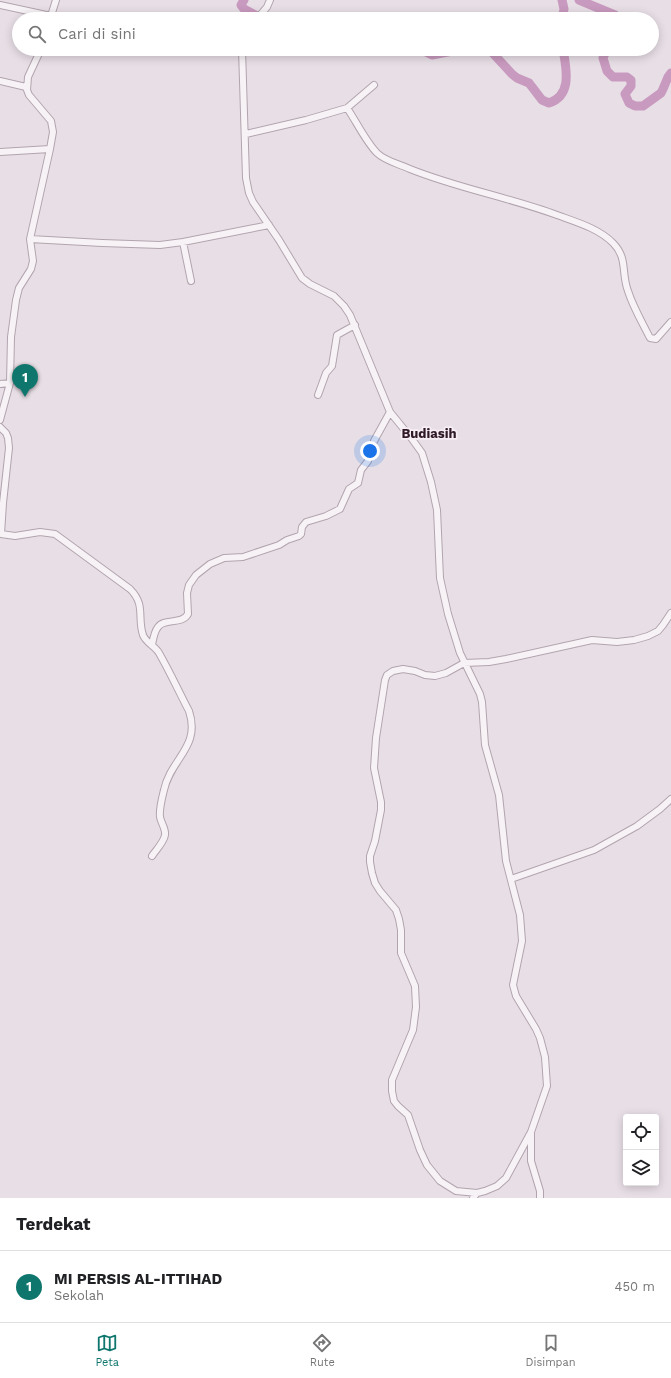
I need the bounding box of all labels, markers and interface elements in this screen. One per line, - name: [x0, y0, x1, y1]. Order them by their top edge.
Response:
- search box: [12, 12, 659, 56]
- icon: search: [26, 23, 48, 45]
- text: Cari di sini: [58, 25, 136, 43]
- pin: 1: [12, 364, 38, 397]
- district label: Budiasih: [401, 426, 457, 441]
- your location: [360, 441, 380, 461]
- map controls: [623, 1114, 659, 1186]
- button: locate: [623, 1114, 659, 1150]
- button: layers: [623, 1150, 659, 1186]
- text: Terdekat: [16, 1214, 91, 1234]
- text: MI PERSIS AL-ITTIHAD: [54, 1270, 222, 1288]
- text: 1: [26, 1279, 32, 1294]
- text: 450 m: [615, 1279, 655, 1294]
- text: Sekolah: [54, 1288, 104, 1303]
- tab: Peta: [95, 1332, 119, 1369]
- tab: Rute: [310, 1332, 335, 1369]
- tab: Disimpan: [526, 1332, 576, 1369]

